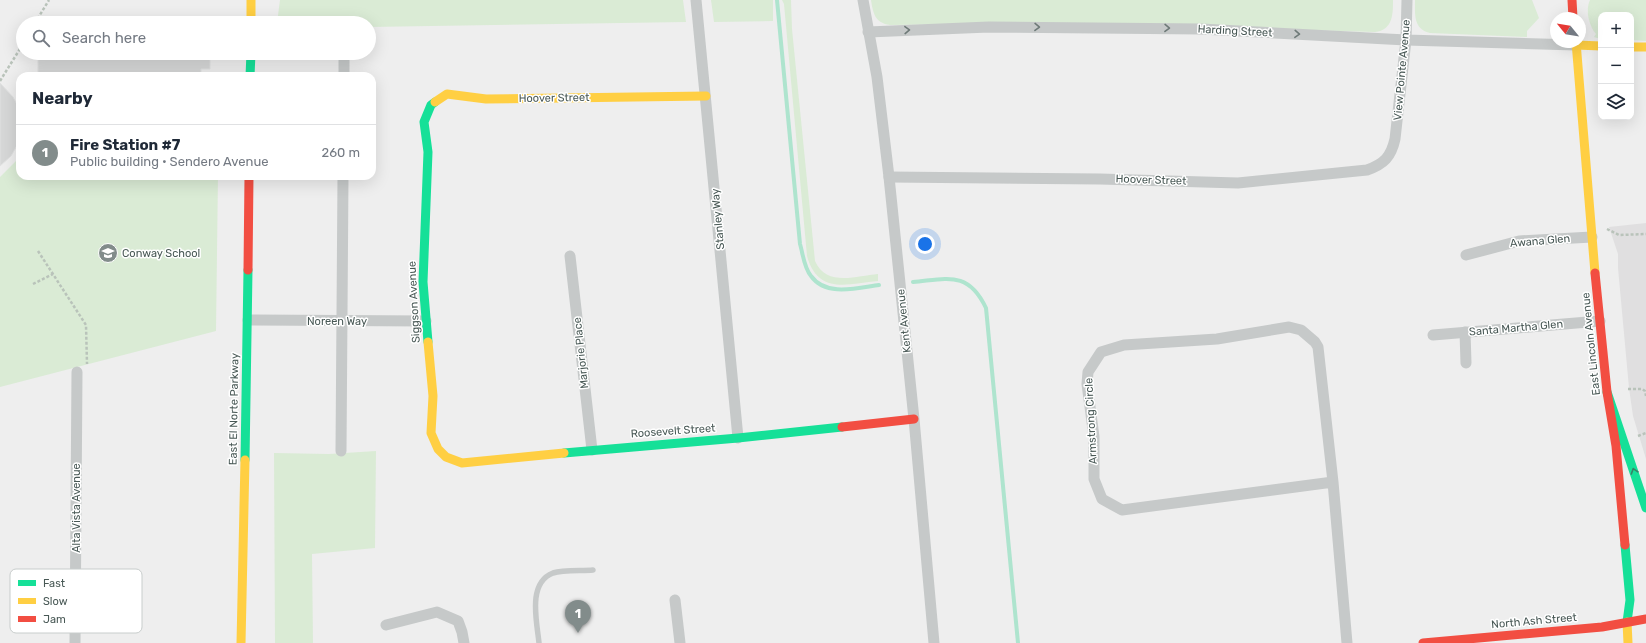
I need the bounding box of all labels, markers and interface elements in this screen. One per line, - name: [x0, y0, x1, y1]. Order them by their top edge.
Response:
- north arrow: [1550, 12, 1586, 48]
- map controls: [1598, 12, 1634, 120]
- button: +: [1598, 12, 1634, 48]
- search box: [16, 16, 376, 60]
- street label: View Pointe Avenue: [1391, 19, 1413, 121]
- one-way arrow: [1034, 23, 1040, 31]
- street label: Harding Street: [1197, 23, 1273, 39]
- one-way arrow: [1164, 24, 1170, 32]
- one-way arrow: [904, 26, 910, 34]
- icon: search: [30, 27, 52, 49]
- text: Search here: [62, 29, 146, 47]
- one-way arrow: [1294, 30, 1300, 38]
- button: −: [1598, 48, 1634, 84]
- button: layers: [1598, 84, 1634, 120]
- text: Nearby: [32, 88, 93, 108]
- street label: Hoover Street: [519, 91, 590, 105]
- text: Fire Station #7: [70, 136, 180, 154]
- text: 1: [42, 145, 48, 160]
- text: 260 m: [322, 145, 360, 160]
- text: Public building · Sendero Avenue: [70, 154, 269, 169]
- street label: Hoover Street: [1115, 172, 1187, 188]
- street label: Stanley Way: [709, 188, 727, 250]
- street label: Awana Glen: [1509, 232, 1571, 250]
- your location: [915, 234, 935, 254]
- school or university icon: Conway School: [97, 242, 119, 264]
- place label: Conway School: [122, 247, 200, 260]
- street label: Siggson Avenue: [405, 261, 423, 343]
- street label: Kent Avenue: [894, 288, 914, 354]
- street label: East Lincoln Avenue: [1579, 292, 1603, 396]
- street label: Noreen Way: [307, 315, 367, 328]
- street label: Marjorie Place: [571, 317, 591, 389]
- street label: Santa Martha Glen: [1468, 317, 1564, 339]
- street label: East El Norte Parkway: [227, 353, 241, 465]
- street label: Armstrong Circle: [1082, 377, 1100, 465]
- street label: Roosevelt Street: [630, 422, 716, 440]
- street label: Alta Vista Avenue: [70, 463, 83, 553]
- one-way arrow: [1630, 468, 1638, 475]
- legend: [10, 569, 142, 633]
- text: Fast: [43, 577, 66, 590]
- text: Slow: [43, 595, 68, 608]
- pin: 1: [565, 600, 591, 633]
- street label: North Ash Street: [1491, 611, 1578, 631]
- text: Jam: [43, 613, 66, 626]

